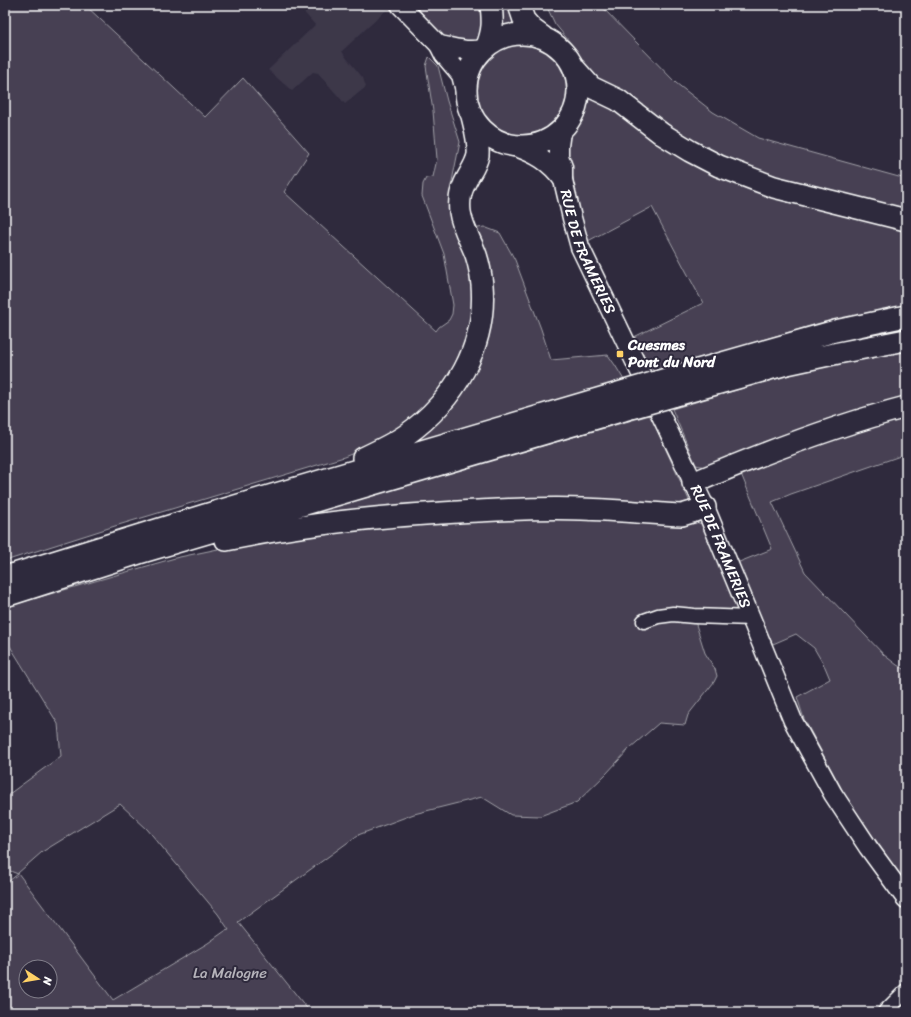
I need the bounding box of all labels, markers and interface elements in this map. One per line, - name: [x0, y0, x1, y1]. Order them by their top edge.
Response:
- street label: RUE DE FRAMERIES: [553, 187, 624, 319]
- place label: Cuesmes Pont du Nord: [627, 332, 716, 375]
- marker: Cuesmes Pont du Nord: [615, 349, 625, 359]
- street label: RUE DE FRAMERIES: [683, 480, 759, 613]
- north arrow: [18, 959, 58, 999]
- park label: La Malogne: [193, 960, 267, 986]
- text: N: [37, 974, 58, 987]

